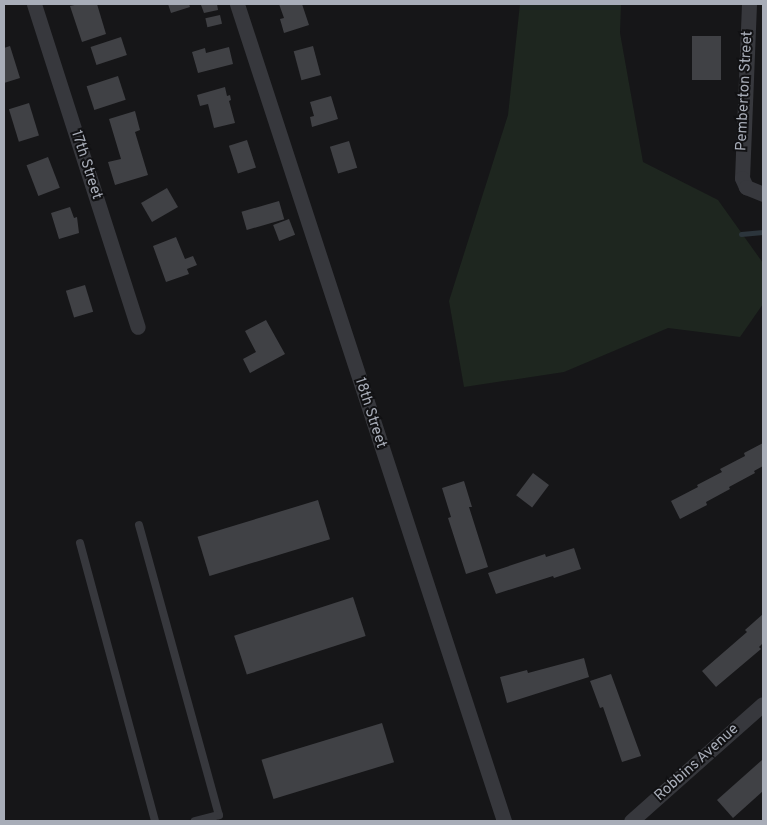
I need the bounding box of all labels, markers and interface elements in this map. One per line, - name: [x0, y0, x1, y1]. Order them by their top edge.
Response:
- street label: Pemberton Street: [733, 30, 757, 152]
- street label: 17th Street: [66, 128, 106, 202]
- street label: 18th Street: [350, 375, 390, 451]
- street label: Robbins Avenue: [651, 720, 743, 806]

